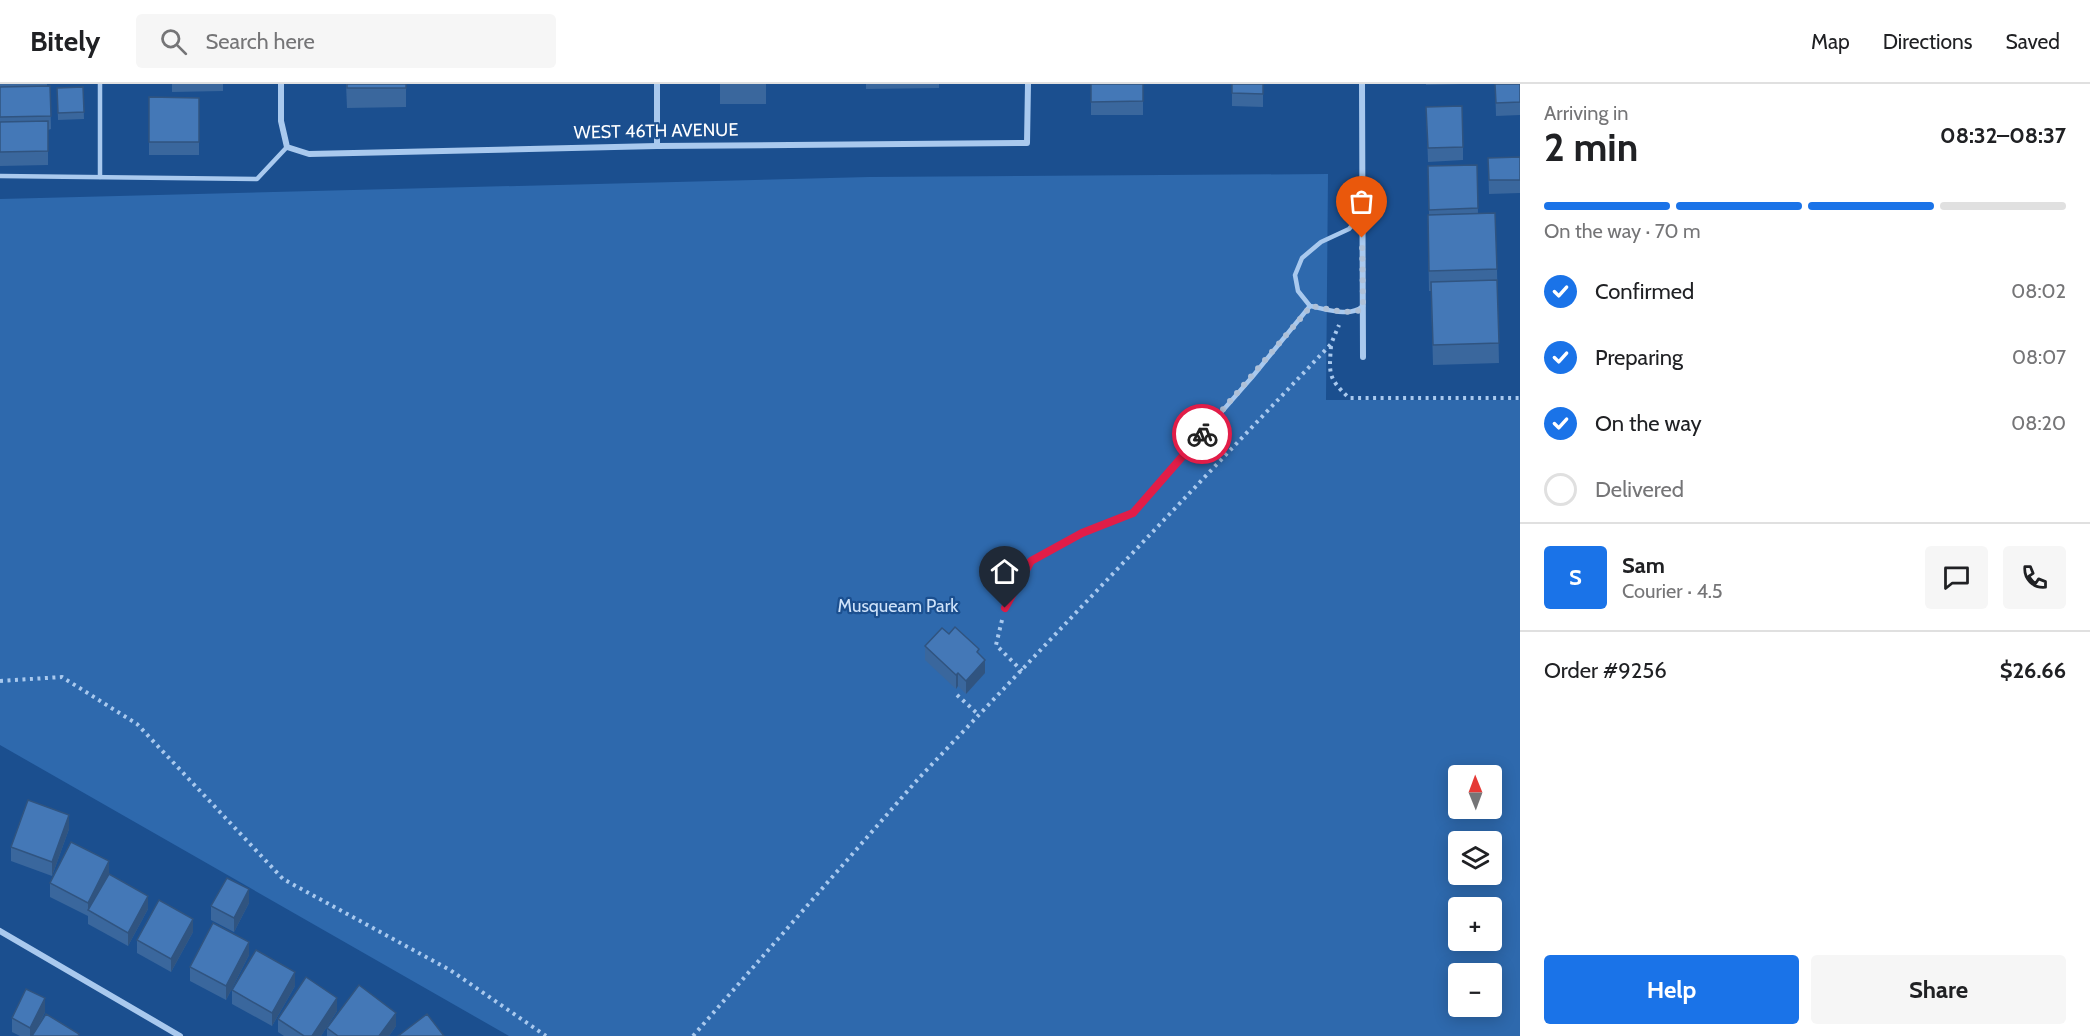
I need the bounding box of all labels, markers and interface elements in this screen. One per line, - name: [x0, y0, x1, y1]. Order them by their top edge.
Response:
- search box: [136, 14, 556, 68]
- text: Bitely: [30, 24, 100, 58]
- icon: search: [157, 25, 190, 58]
- text: Search here: [205, 28, 315, 55]
- text: Map: [1811, 29, 1850, 54]
- text: Directions: [1883, 29, 1972, 54]
- text: Saved: [2005, 29, 2060, 54]
- text: Arriving in: [1544, 101, 1628, 125]
- street label: WEST 46TH AVENUE: [574, 119, 738, 143]
- text: 08:32–08:37: [1940, 122, 2066, 149]
- text: 2 min: [1544, 123, 1638, 171]
- pin: [1336, 176, 1387, 238]
- icon: bag: [1345, 185, 1378, 218]
- text: On the way · 70 m: [1544, 219, 1701, 243]
- icon: check: [1544, 275, 1577, 308]
- text: Confirmed: [1595, 278, 1694, 305]
- text: 08:02: [2011, 279, 2066, 303]
- icon: check: [1544, 341, 1577, 374]
- text: Preparing: [1595, 344, 1683, 371]
- text: 08:07: [2012, 345, 2066, 369]
- courier: [1172, 404, 1232, 464]
- icon: check: [1544, 407, 1577, 440]
- text: On the way: [1595, 410, 1702, 437]
- text: 08:20: [2011, 411, 2066, 435]
- icon: bike: [1186, 418, 1219, 451]
- text: Delivered: [1595, 476, 1684, 503]
- pin: [979, 546, 1030, 608]
- button: chat: [1925, 546, 1988, 609]
- button: phone: [2003, 546, 2066, 609]
- text: Sam: [1622, 552, 1665, 579]
- icon: home: [988, 555, 1021, 588]
- text: S: [1569, 564, 1582, 591]
- text: Courier · 4.5: [1622, 579, 1723, 603]
- park label: Musqueam Park: [838, 595, 959, 617]
- text: Order #9256: [1544, 657, 1667, 684]
- text: $26.66: [2000, 657, 2066, 684]
- north arrow: [1448, 765, 1502, 819]
- map controls: [1448, 765, 1502, 1017]
- button: layers: [1448, 831, 1502, 885]
- button: +: [1448, 897, 1502, 951]
- button: Help: [1544, 955, 1799, 1024]
- button: Share: [1811, 955, 2066, 1024]
- button: −: [1448, 963, 1502, 1017]

